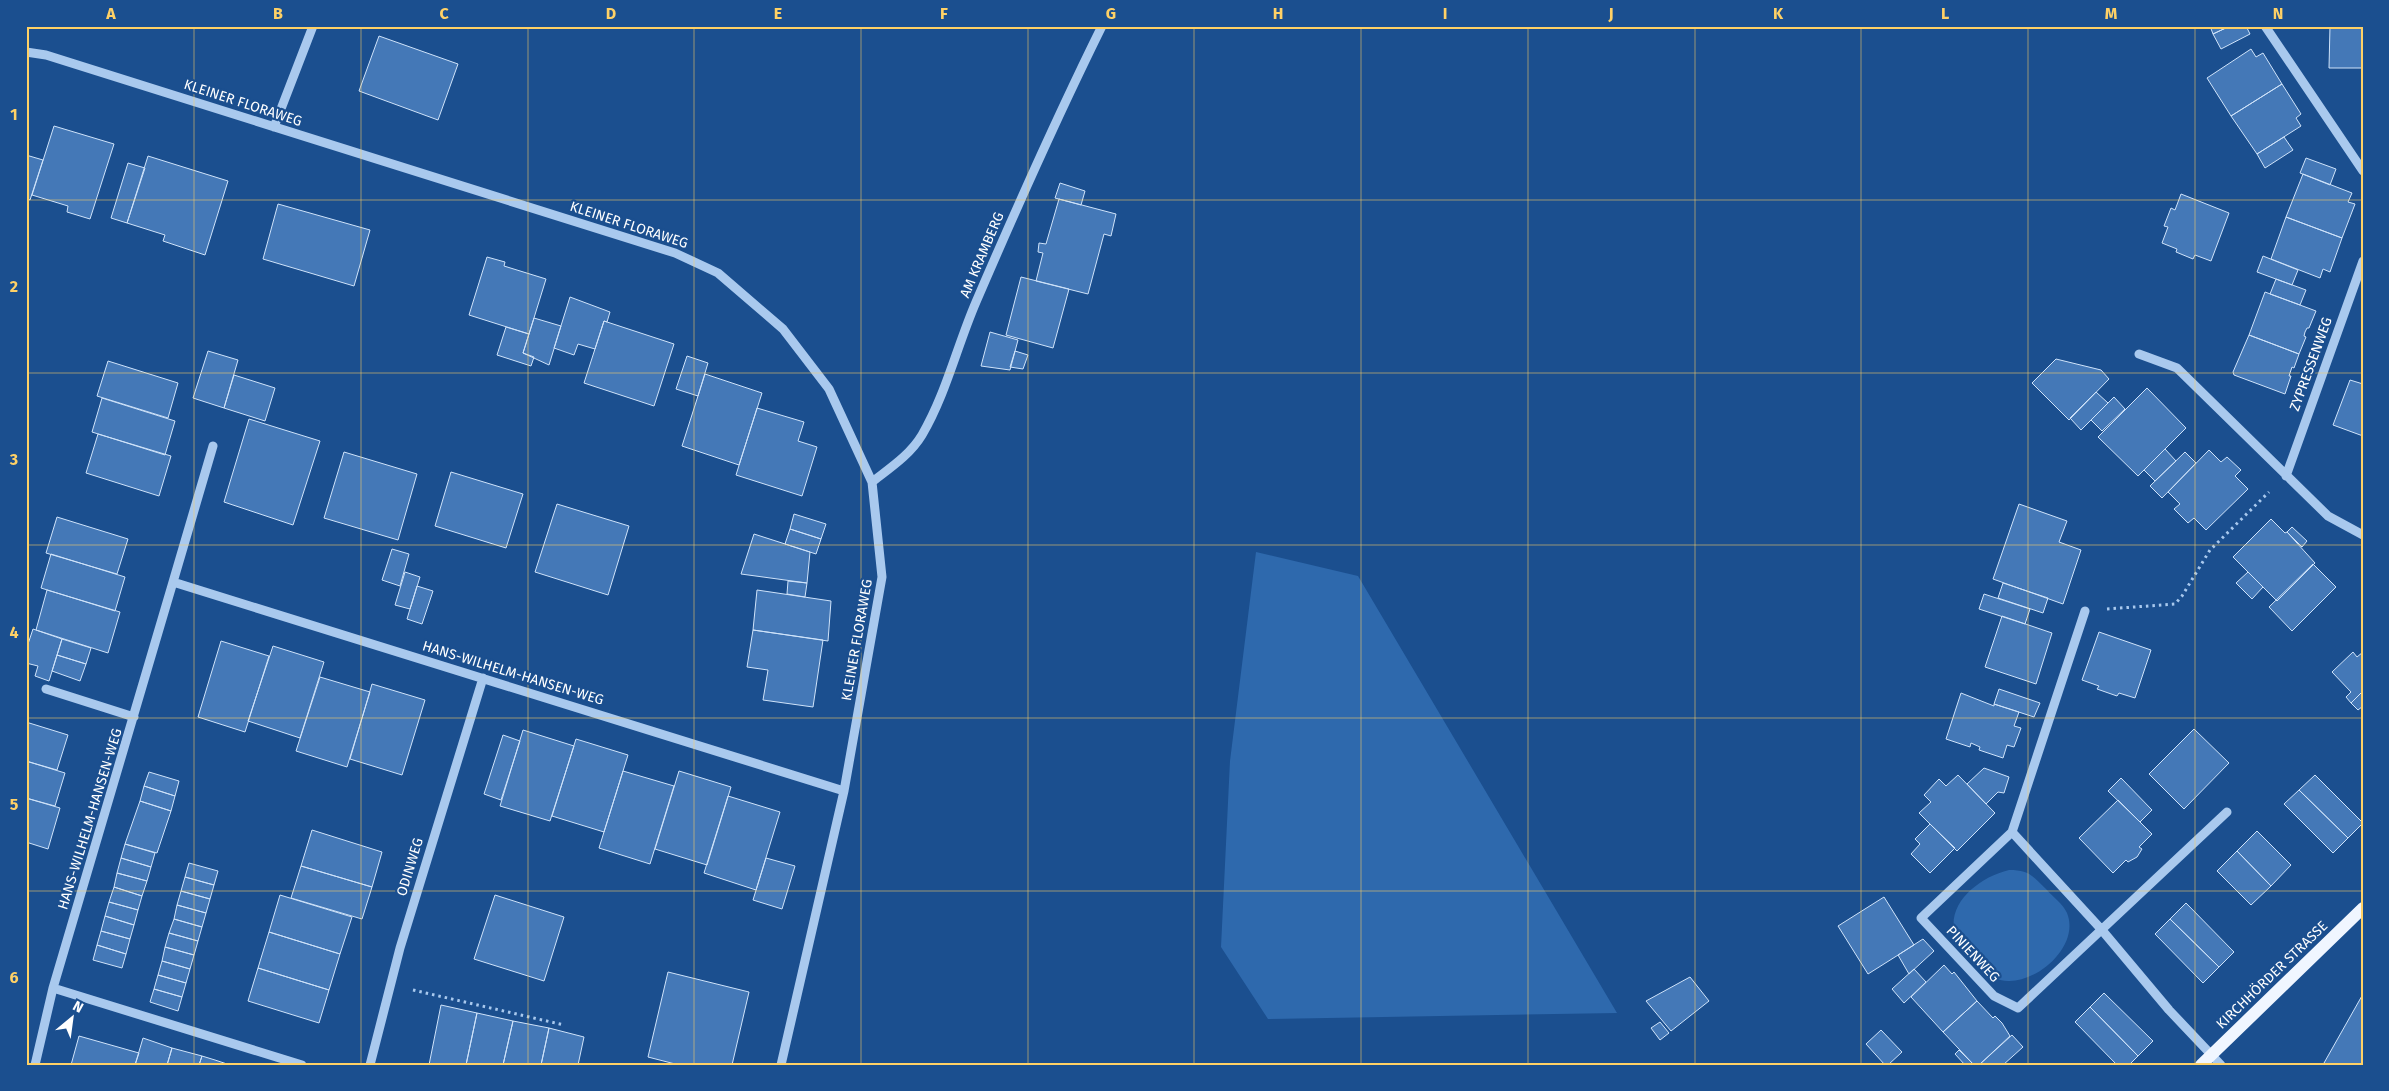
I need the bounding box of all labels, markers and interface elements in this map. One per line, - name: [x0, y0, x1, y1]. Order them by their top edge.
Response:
- text: A: [105, 4, 116, 23]
- text: B: [273, 4, 283, 23]
- text: C: [439, 4, 449, 23]
- text: D: [606, 4, 616, 23]
- text: E: [774, 4, 782, 23]
- text: F: [940, 4, 948, 23]
- text: G: [1106, 4, 1116, 23]
- text: H: [1273, 4, 1283, 23]
- text: I: [1443, 4, 1447, 23]
- text: J: [1607, 4, 1614, 23]
- text: K: [1773, 4, 1784, 23]
- text: L: [1941, 4, 1949, 23]
- text: M: [2105, 4, 2118, 23]
- text: N: [2273, 4, 2283, 23]
- street label: KLEINER FLORAWEG: [182, 76, 304, 130]
- text: 1: [10, 105, 18, 124]
- street label: KLEINER FLORAWEG: [568, 198, 690, 252]
- street label: AM KRAMBERG: [956, 210, 1008, 300]
- text: 2: [10, 277, 18, 296]
- street label: ZYPRESSENWEG: [2286, 315, 2336, 413]
- text: 3: [9, 450, 18, 469]
- street label: KLEINER FLORAWEG: [838, 578, 876, 702]
- text: 4: [9, 623, 19, 642]
- street label: HANS-WILHELM-HANSEN-WEG: [420, 637, 606, 709]
- street label: HANS-WILHELM-HANSEN-WEG: [54, 726, 126, 912]
- text: 5: [10, 795, 19, 814]
- street label: ODINWEG: [393, 836, 427, 898]
- street label: KIRCHHÖRDER STRASSE: [2212, 917, 2331, 1033]
- street label: PINIENWEG: [1943, 922, 2003, 986]
- text: 6: [9, 968, 19, 987]
- north arrow: [48, 994, 98, 1044]
- text: N: [70, 997, 86, 1017]

